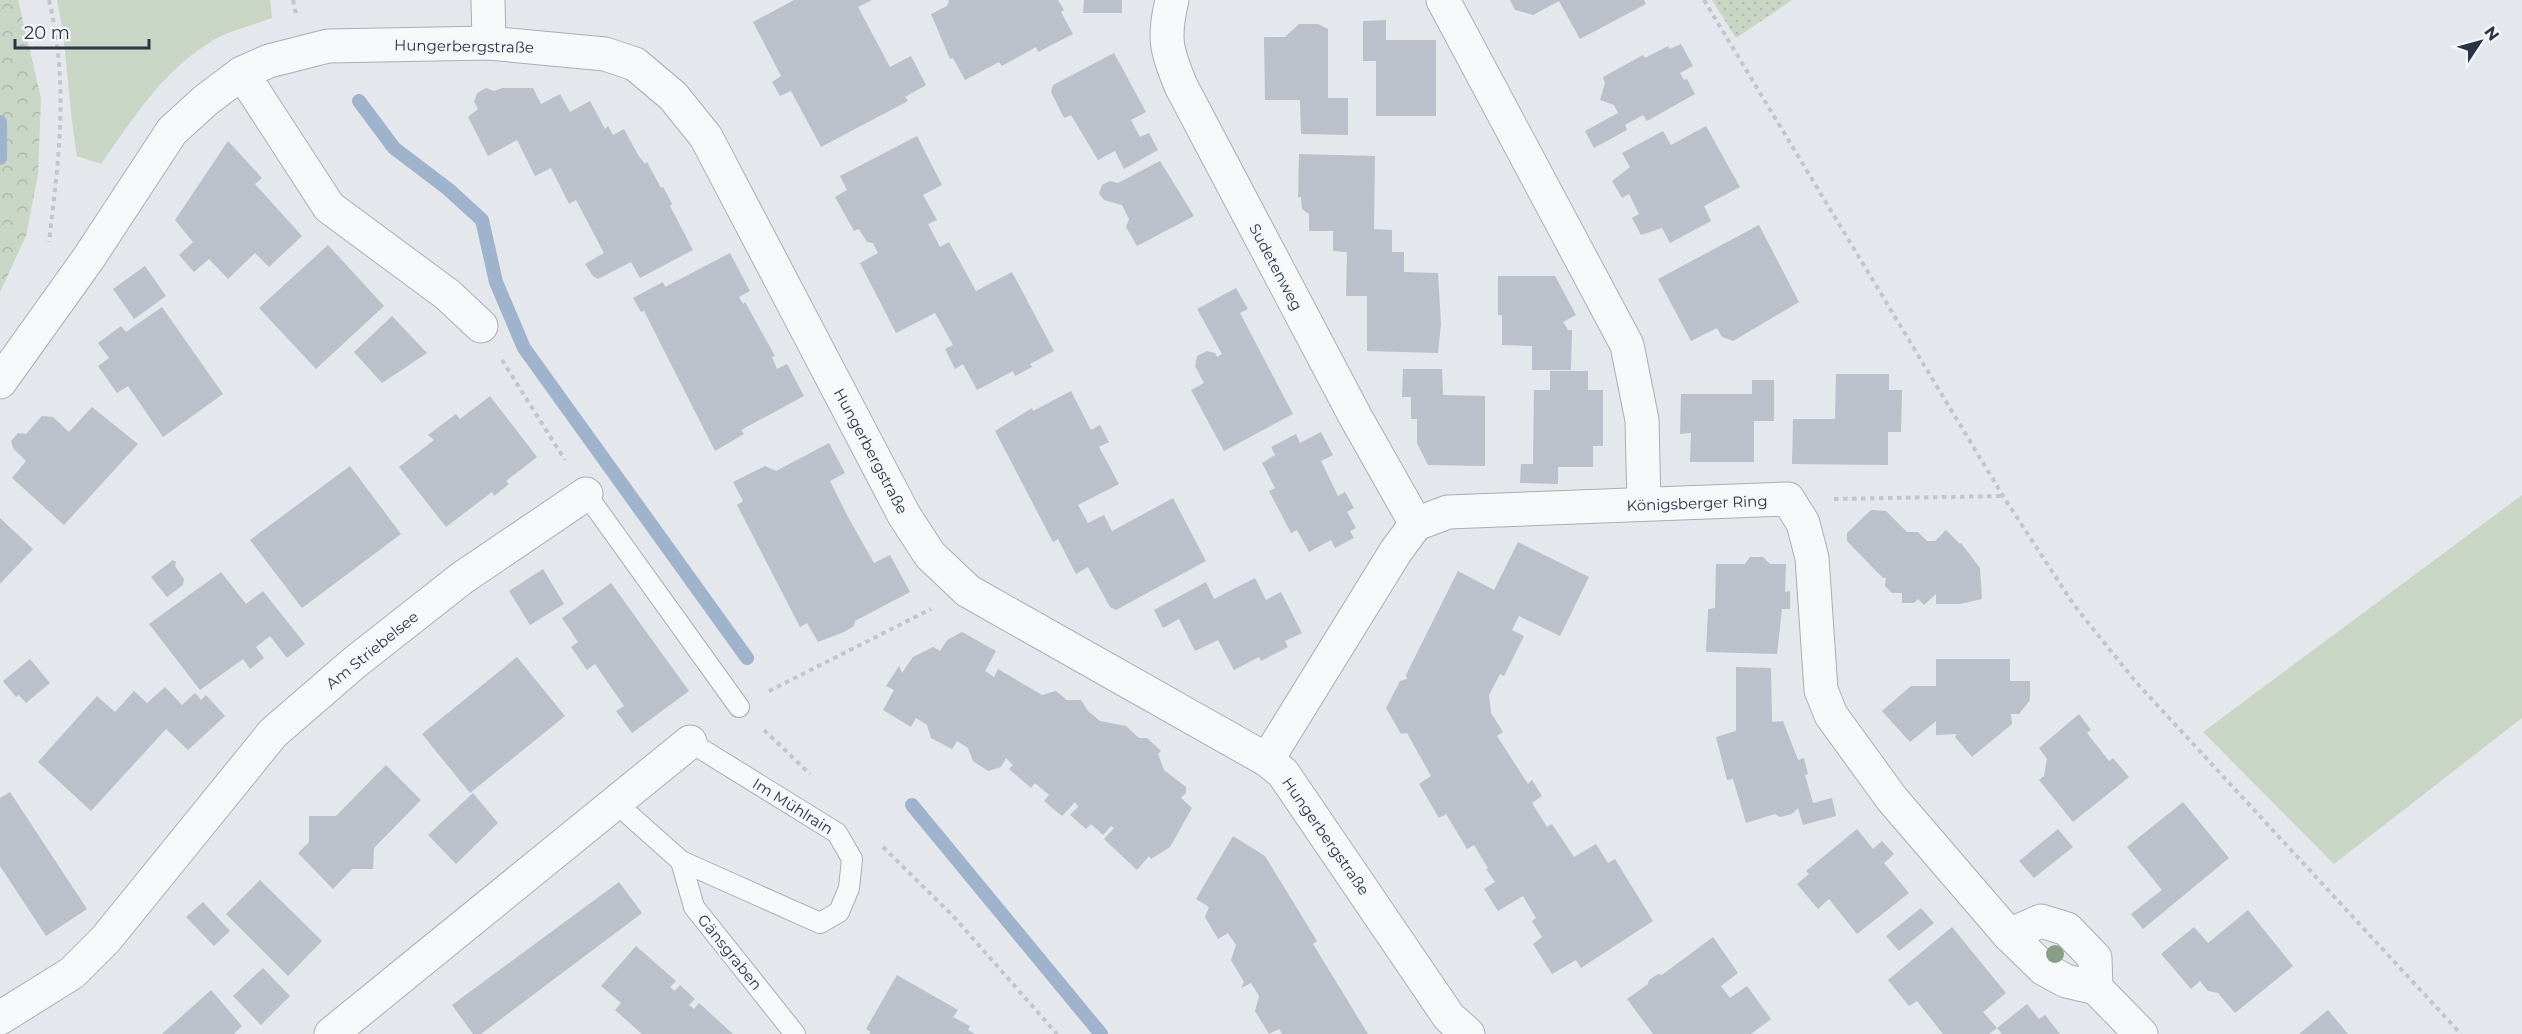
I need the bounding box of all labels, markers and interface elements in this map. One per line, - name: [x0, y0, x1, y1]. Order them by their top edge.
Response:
- scale bar: [15, 12, 148, 50]
- north arrow: [2450, 12, 2510, 72]
- text: 20 m: [24, 22, 70, 44]
- text: N: [2480, 23, 2503, 44]
- street label: Hungerbergstraße: [394, 35, 534, 57]
- street label: Sudetenweg: [1245, 220, 1307, 314]
- street label: Hungerbergstraße: [830, 385, 912, 517]
- street label: Königsberger Ring: [1626, 491, 1768, 515]
- street label: Am Striebelsee: [322, 607, 422, 693]
- street label: Hungerbergstraße: [1278, 773, 1374, 899]
- street label: Im Mühlrain: [749, 774, 837, 838]
- street label: Gänsgraben: [694, 910, 766, 994]

